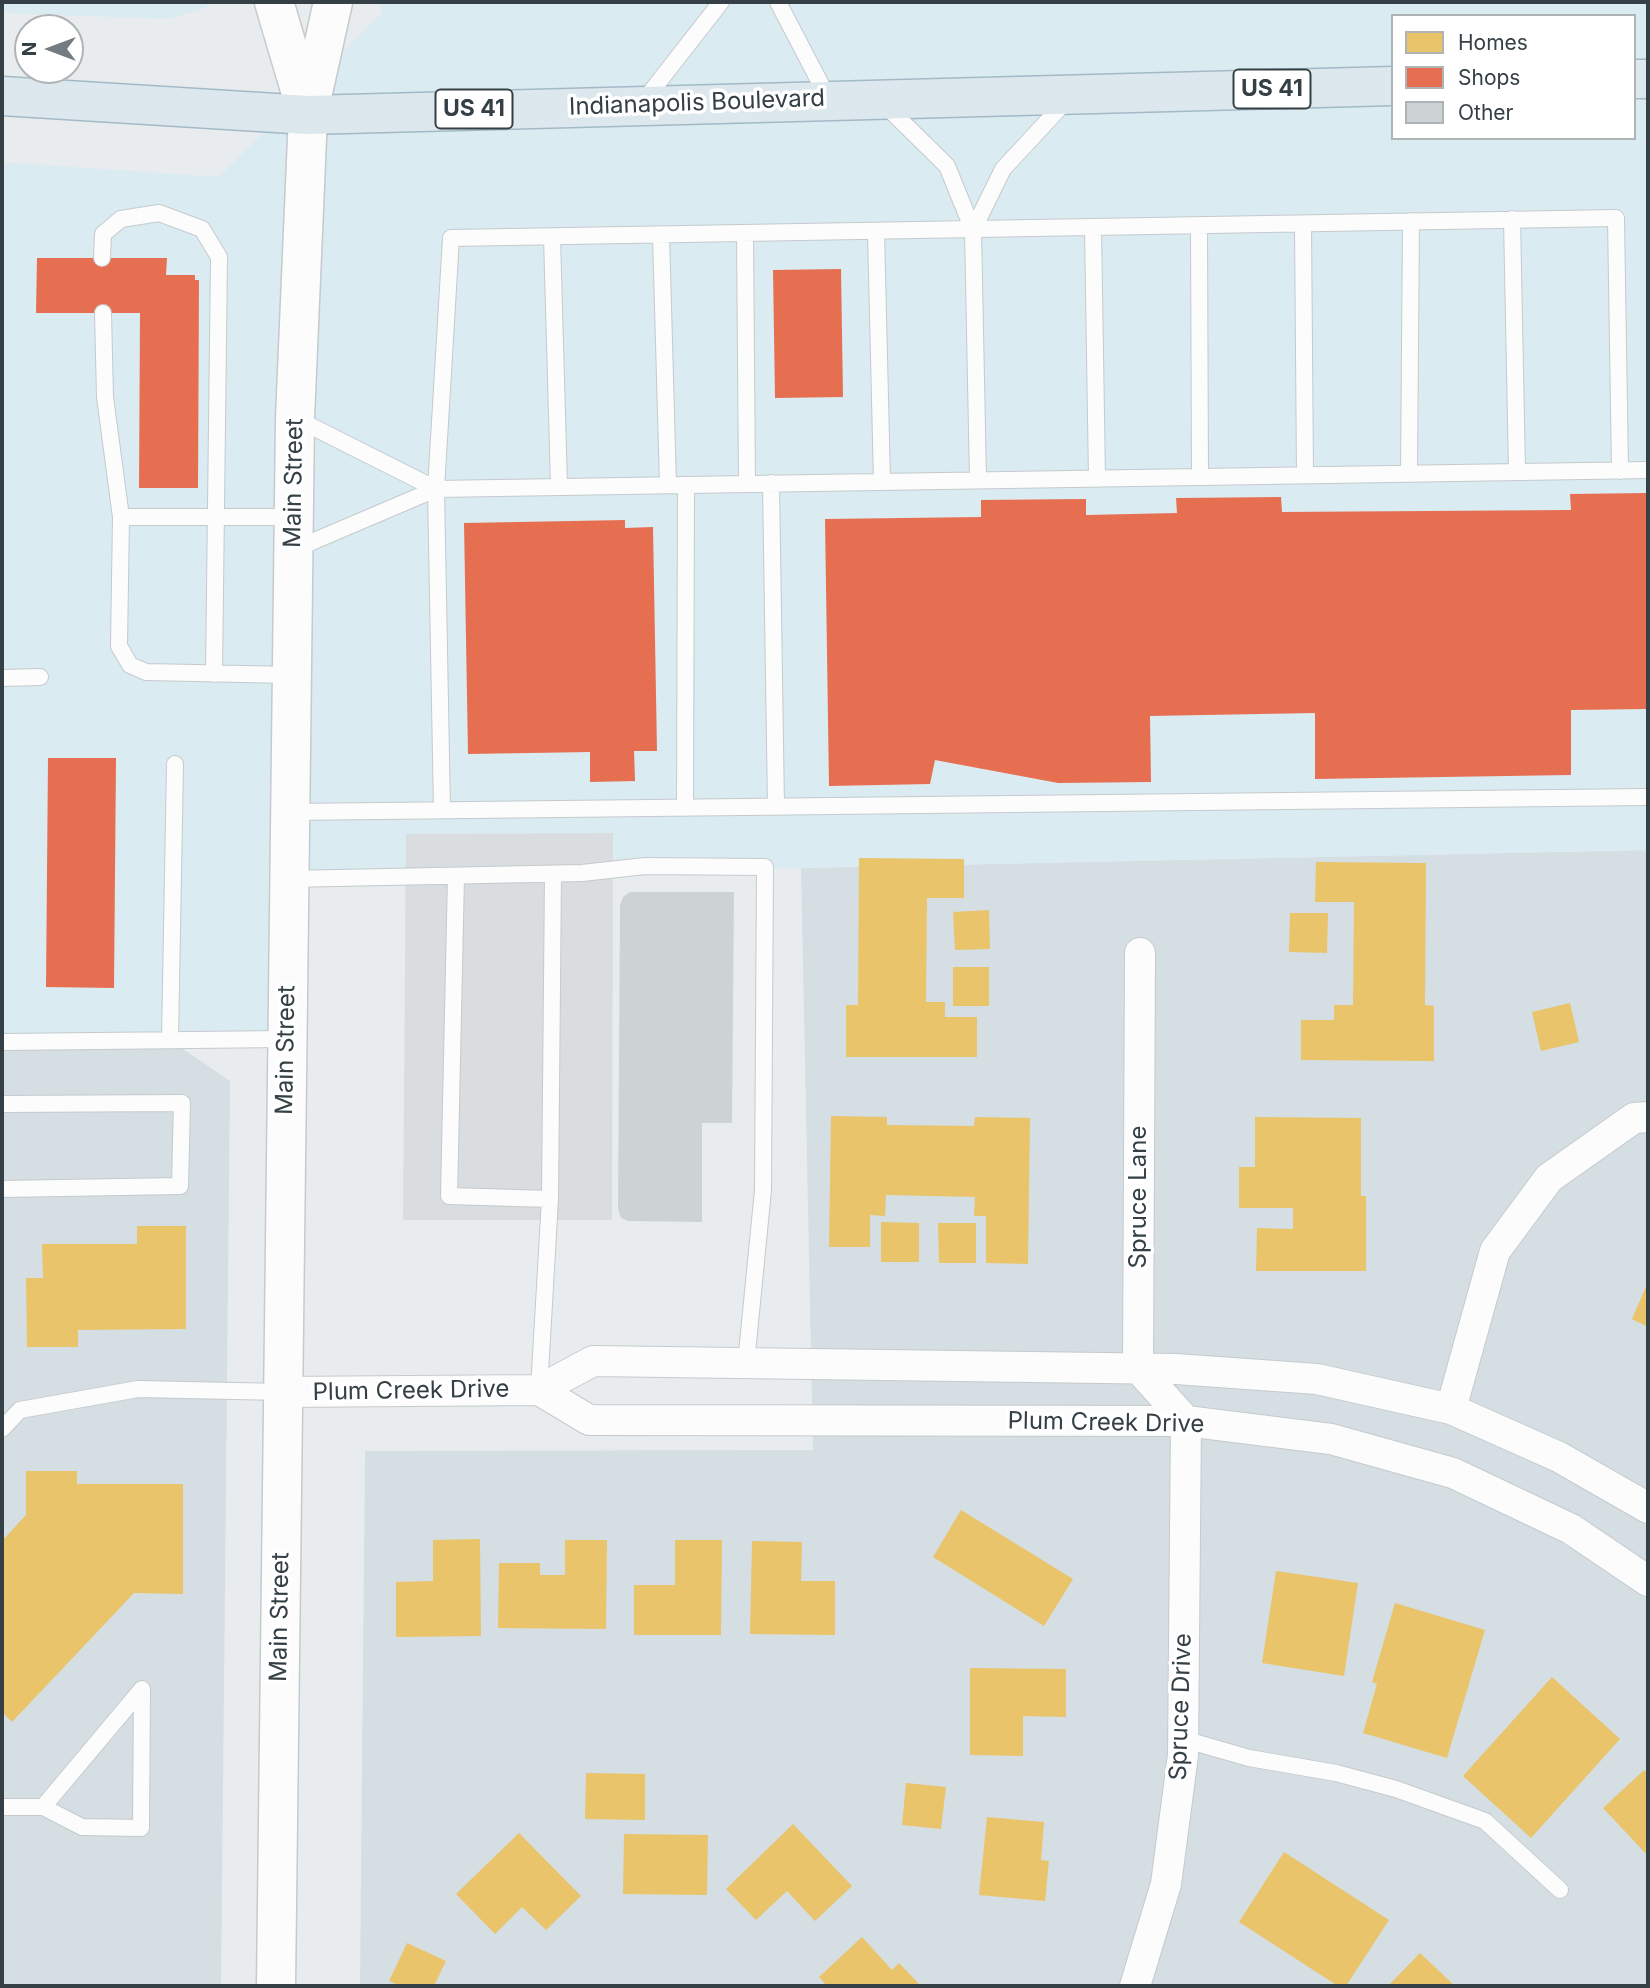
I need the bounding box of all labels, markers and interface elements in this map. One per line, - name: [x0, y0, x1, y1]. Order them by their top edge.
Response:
- north arrow: [14, 14, 84, 84]
- legend: [1391, 14, 1636, 140]
- text: Homes: [1458, 30, 1528, 55]
- text: N: [18, 42, 41, 56]
- text: Shops: [1458, 65, 1520, 90]
- road number: US 41: [1234, 69, 1310, 108]
- street label: Indianapolis Boulevard: [568, 84, 826, 122]
- road number: US 41: [435, 90, 512, 128]
- text: Other: [1458, 100, 1514, 125]
- street label: Main Street: [278, 418, 310, 548]
- street label: Main Street: [270, 985, 302, 1115]
- street label: Spruce Lane: [1125, 1126, 1153, 1268]
- street label: Plum Creek Drive: [312, 1375, 510, 1407]
- street label: Plum Creek Drive: [1007, 1407, 1205, 1439]
- street label: Main Street: [264, 1552, 296, 1682]
- street label: Spruce Drive: [1164, 1633, 1198, 1781]

